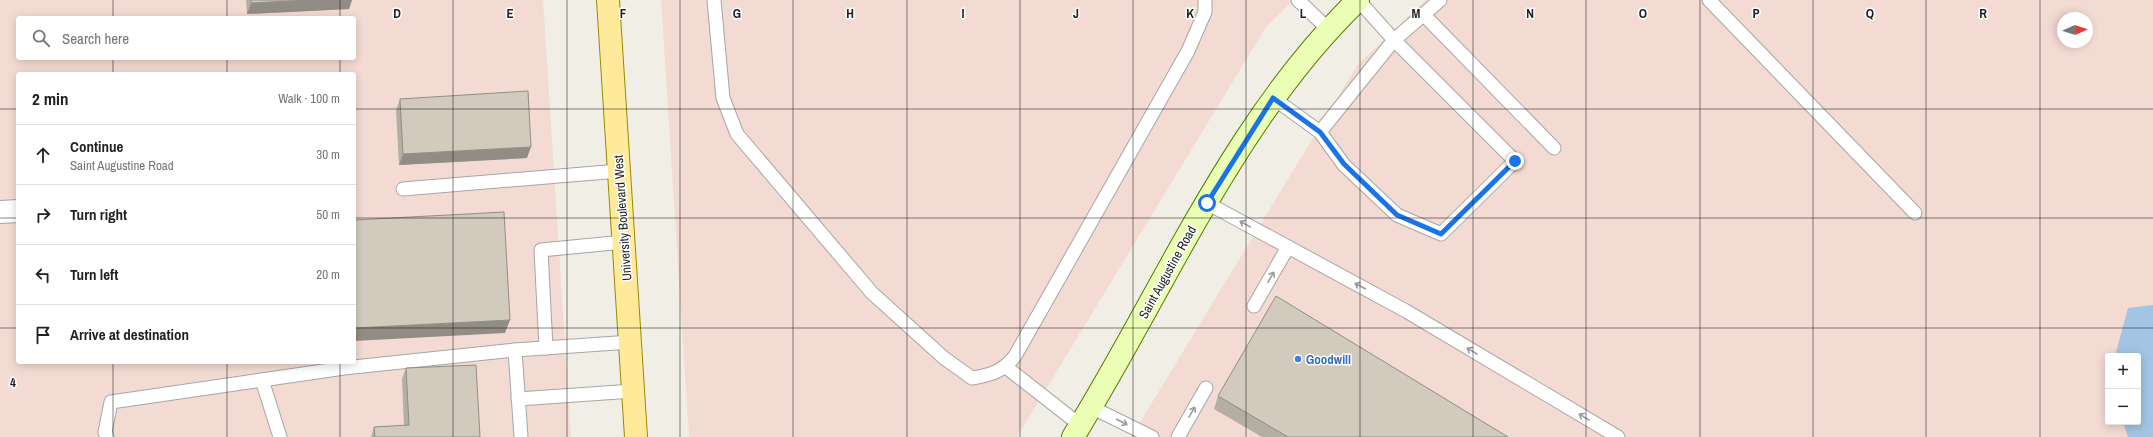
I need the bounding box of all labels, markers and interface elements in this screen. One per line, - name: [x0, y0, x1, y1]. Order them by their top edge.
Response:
- text: D: [393, 5, 401, 22]
- text: E: [506, 5, 514, 22]
- text: F: [620, 5, 627, 22]
- text: G: [733, 5, 741, 22]
- text: H: [846, 5, 854, 22]
- text: I: [962, 5, 965, 22]
- text: J: [1073, 5, 1079, 22]
- text: K: [1186, 5, 1194, 22]
- text: L: [1300, 5, 1307, 22]
- text: M: [1412, 5, 1421, 22]
- text: N: [1526, 5, 1534, 22]
- text: O: [1639, 5, 1647, 22]
- text: P: [1752, 5, 1760, 22]
- text: Q: [1866, 5, 1874, 22]
- text: R: [1979, 5, 1987, 22]
- north arrow: [2057, 12, 2093, 48]
- search box: [16, 16, 356, 60]
- icon: search: [30, 27, 52, 49]
- text: Search here: [62, 28, 129, 49]
- text: 2 min: [32, 87, 68, 110]
- text: Walk · 100 m: [278, 90, 340, 107]
- text: Continue: [70, 136, 123, 157]
- icon: ahead: [32, 144, 54, 166]
- text: 30 m: [316, 146, 340, 163]
- route end: [1506, 152, 1524, 170]
- street label: University Boulevard West: [610, 154, 635, 281]
- text: Saint Augustine Road: [70, 157, 174, 174]
- route start: [1198, 194, 1216, 212]
- icon: right: [32, 204, 54, 226]
- text: Turn right: [70, 204, 127, 225]
- text: 50 m: [316, 206, 340, 223]
- one-way arrow: [1240, 220, 1252, 227]
- street label: Saint Augustine Road: [1135, 223, 1200, 322]
- icon: left: [32, 264, 54, 286]
- text: Turn left: [70, 264, 118, 285]
- text: 20 m: [316, 266, 340, 283]
- one-way arrow: [1268, 271, 1275, 283]
- one-way arrow: [1354, 282, 1366, 290]
- icon: arrive: [32, 324, 54, 346]
- text: Arrive at destination: [70, 324, 189, 345]
- one-way arrow: [1466, 346, 1478, 354]
- place label: Goodwill: [1306, 351, 1351, 368]
- map controls: [2105, 353, 2141, 425]
- button: +: [2105, 353, 2141, 389]
- marker: Goodwill: [1293, 354, 1303, 364]
- text: 4: [10, 374, 16, 391]
- button: −: [2105, 389, 2141, 425]
- one-way arrow: [1189, 406, 1197, 418]
- one-way arrow: [1579, 413, 1590, 421]
- one-way arrow: [1115, 419, 1127, 426]

